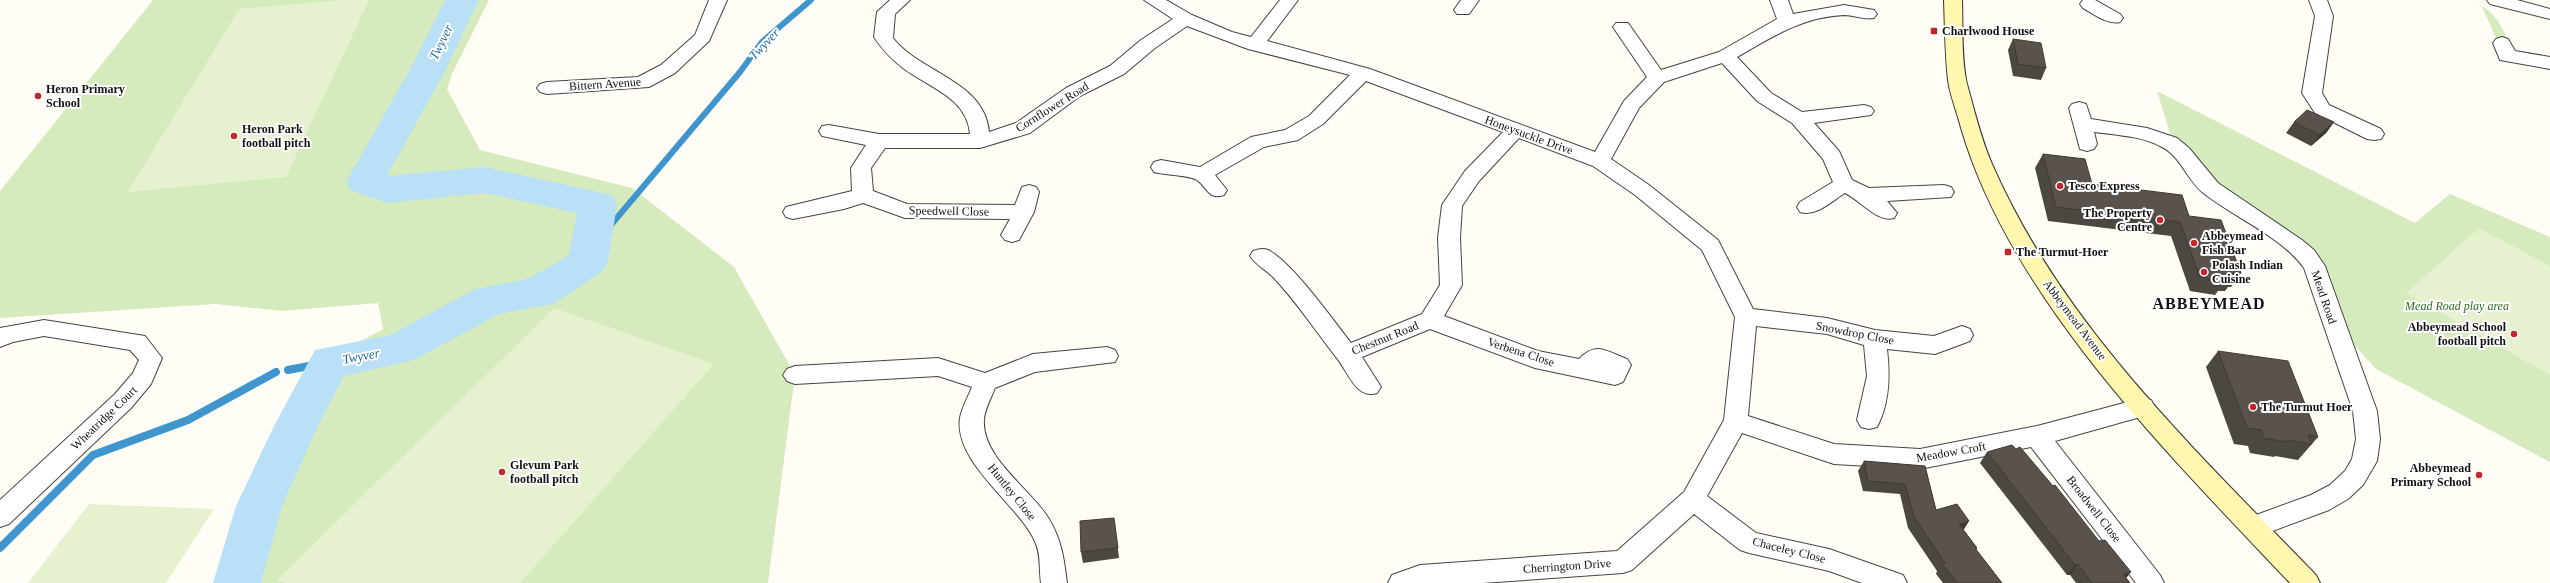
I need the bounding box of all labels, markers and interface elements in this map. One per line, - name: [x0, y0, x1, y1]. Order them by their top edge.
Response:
- water label: Twyver: [426, 21, 456, 62]
- place label: Charlwood House: [1942, 24, 2035, 38]
- water label: Twyver: [746, 25, 783, 63]
- marker: Charlwood House: [1929, 26, 1939, 36]
- street label: Bittern Avenue: [569, 75, 641, 93]
- street label: Cornflower Road: [1013, 79, 1091, 135]
- place label: Heron Primary School: [46, 82, 125, 110]
- marker: Heron Primary School: [33, 91, 43, 101]
- street label: Honeysuckle Drive: [1483, 113, 1575, 157]
- place label: Heron Park football pitch: [242, 122, 311, 150]
- marker: Heron Park football pitch: [229, 131, 239, 141]
- place label: Tesco Express: [2068, 179, 2140, 193]
- marker: Tesco Express: [2055, 181, 2065, 191]
- street label: Speedwell Close: [909, 203, 989, 219]
- place label: The Property Centre: [2083, 206, 2153, 234]
- marker: The Property Centre: [2155, 215, 2165, 225]
- place label: Abbeymead Fish Bar: [2202, 229, 2264, 257]
- marker: Abbeymead Fish Bar: [2189, 238, 2199, 248]
- place label: The Turmut-Hoer: [2016, 245, 2109, 259]
- marker: The Turmut-Hoer: [2003, 247, 2013, 257]
- place label: Polash Indian Cuisine: [2212, 258, 2283, 286]
- marker: Polash Indian Cuisine: [2199, 267, 2209, 277]
- street label: Mead Road: [2308, 268, 2340, 326]
- street label: Abbeymead Avenue: [2040, 277, 2110, 363]
- district label: ABBEYMEAD: [2152, 295, 2266, 312]
- park label: Mead Road play area: [2404, 299, 2509, 313]
- street label: Chestnut Road: [1349, 318, 1421, 358]
- street label: Snowdrop Close: [1815, 319, 1895, 347]
- place label: Abbeymead School football pitch: [2408, 320, 2507, 348]
- marker: Abbeymead School football pitch: [2509, 329, 2519, 339]
- street label: Verbena Close: [1486, 335, 1556, 369]
- water label: Twyver: [341, 345, 382, 367]
- street label: Wheatridge Court: [68, 383, 140, 453]
- place label: The Turmut Hoer: [2261, 400, 2353, 414]
- marker: The Turmut Hoer: [2248, 402, 2258, 412]
- street label: Meadow Croft: [1915, 439, 1987, 465]
- place label: Glevum Park football pitch: [510, 458, 579, 486]
- street label: Huntley Close: [985, 461, 1039, 523]
- place label: Abbeymead Primary School: [2391, 461, 2472, 489]
- marker: Glevum Park football pitch: [497, 467, 507, 477]
- marker: Abbeymead Primary School: [2474, 470, 2484, 480]
- street label: Broadwell Close: [2064, 473, 2124, 545]
- street label: Chaceley Close: [1751, 534, 1827, 566]
- street label: Cherrington Drive: [1522, 556, 1612, 576]

